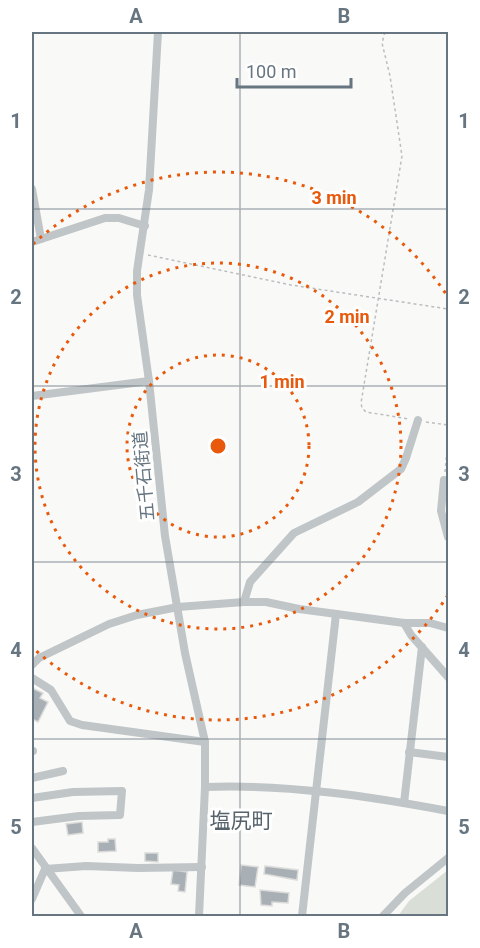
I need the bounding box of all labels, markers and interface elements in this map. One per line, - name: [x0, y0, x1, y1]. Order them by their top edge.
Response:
- text: A: [129, 4, 143, 28]
- text: B: [338, 4, 350, 28]
- scale bar: [237, 51, 351, 89]
- text: 100 m: [246, 61, 297, 82]
- text: 1: [10, 109, 22, 133]
- text: 1: [458, 109, 470, 133]
- text: 3 min: [311, 187, 357, 208]
- text: 2: [10, 285, 22, 309]
- text: 2: [458, 285, 470, 309]
- text: 2 min: [324, 306, 370, 327]
- text: 1 min: [259, 371, 305, 392]
- street label: 五千石街道: [129, 430, 158, 522]
- centre of rings: [208, 436, 228, 456]
- text: 3: [10, 462, 22, 486]
- text: 3: [458, 462, 470, 486]
- text: 4: [10, 638, 22, 662]
- text: 4: [458, 638, 470, 662]
- district label: 塩尻町: [210, 809, 273, 833]
- text: 5: [10, 815, 22, 839]
- text: 5: [458, 815, 470, 839]
- text: A: [129, 919, 143, 943]
- text: B: [338, 919, 350, 943]

